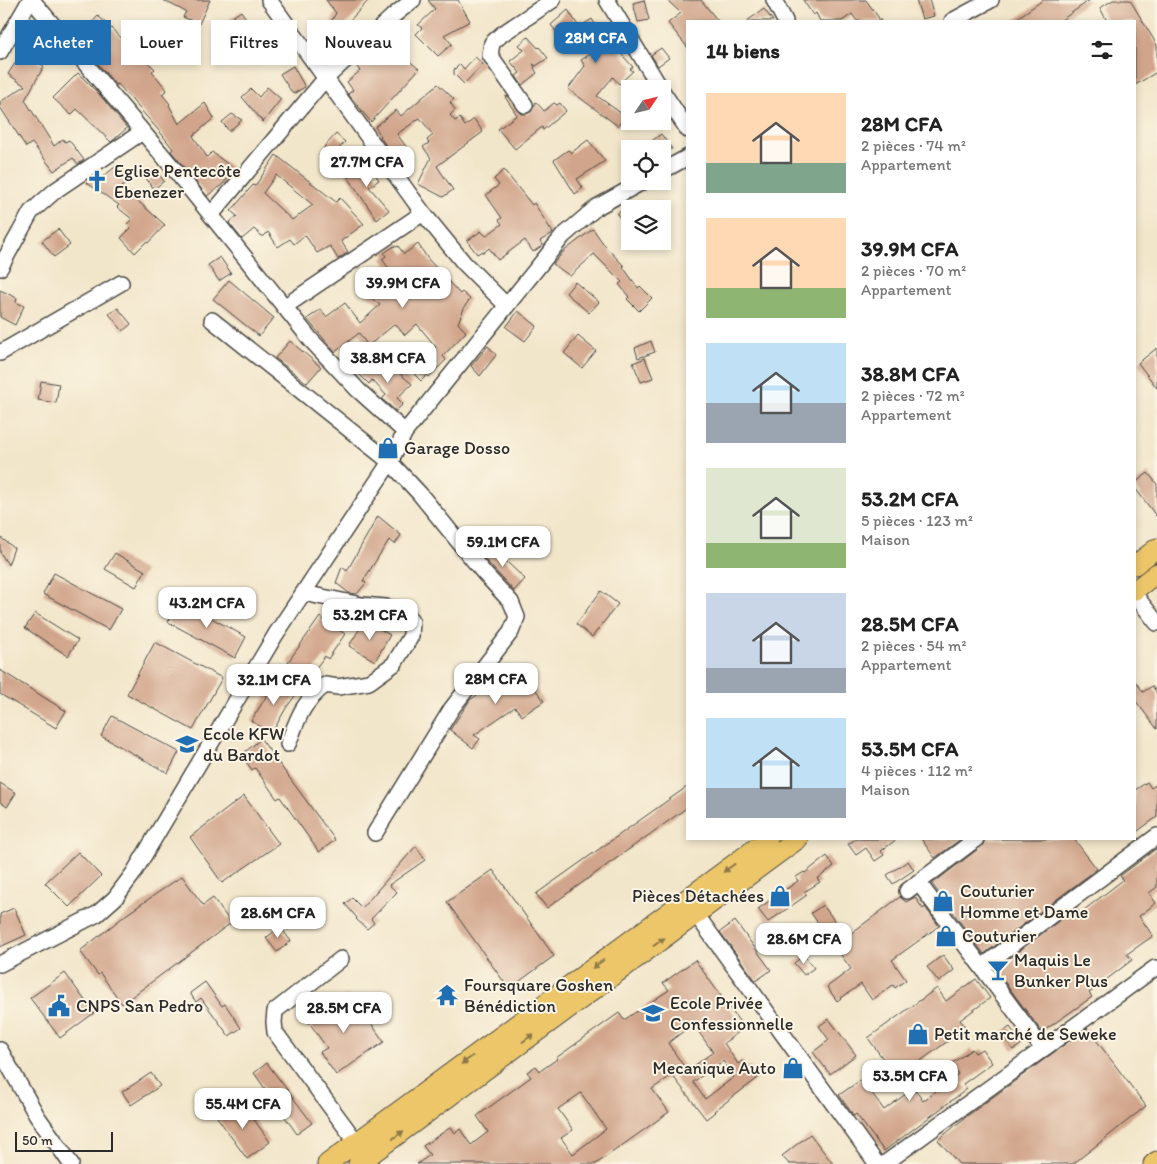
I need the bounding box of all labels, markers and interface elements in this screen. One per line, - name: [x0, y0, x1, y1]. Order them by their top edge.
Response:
- chip: Acheter: [15, 20, 111, 65]
- chip: Louer: [121, 20, 201, 65]
- chip: Filtres: [211, 20, 297, 65]
- chip: Nouveau: [307, 20, 410, 65]
- pin: 28M CFA: [550, 22, 642, 64]
- text: 28M CFA: [565, 28, 627, 47]
- icon: filters: [1088, 36, 1116, 64]
- text: 14 biens: [706, 38, 780, 63]
- north arrow: [621, 80, 671, 130]
- map controls: [621, 80, 671, 250]
- text: 28M CFA: [861, 111, 942, 136]
- icon: home: [746, 113, 806, 173]
- text: 2 pièces · 74 m²: [861, 136, 966, 155]
- button: locate: [621, 140, 671, 190]
- pin: 27.7M CFA: [310, 146, 424, 188]
- text: 27.7M CFA: [330, 152, 404, 171]
- text: Appartement: [861, 155, 952, 174]
- place label: Eglise Pentecôte Ebenezer: [114, 160, 241, 203]
- church icon: Eglise Pentecôte Ebenezer: [84, 168, 110, 194]
- button: layers: [621, 200, 671, 250]
- text: 39.9M CFA: [861, 236, 958, 261]
- icon: home: [746, 238, 806, 298]
- text: 2 pièces · 70 m²: [861, 261, 966, 280]
- pin: 39.9M CFA: [346, 266, 460, 309]
- text: 39.9M CFA: [366, 273, 440, 292]
- text: Appartement: [861, 280, 952, 299]
- pin: 38.8M CFA: [331, 342, 445, 384]
- text: 38.8M CFA: [350, 348, 426, 367]
- text: 38.8M CFA: [861, 361, 959, 386]
- icon: home: [746, 363, 806, 423]
- text: 2 pièces · 72 m²: [861, 386, 965, 405]
- text: Appartement: [861, 405, 952, 424]
- shop icon: Garage Dosso: [375, 435, 401, 461]
- place label: Garage Dosso: [404, 437, 510, 459]
- text: 53.2M CFA: [861, 486, 959, 511]
- icon: home: [746, 488, 806, 548]
- text: 5 pièces · 123 m²: [861, 511, 973, 530]
- pin: 59.1M CFA: [446, 526, 560, 568]
- text: Maison: [861, 530, 910, 549]
- text: 59.1M CFA: [467, 532, 539, 551]
- pin: 43.2M CFA: [150, 586, 264, 629]
- text: 43.2M CFA: [169, 593, 245, 612]
- pin: 53.2M CFA: [313, 598, 427, 641]
- text: 53.2M CFA: [333, 605, 407, 624]
- text: 28.5M CFA: [861, 611, 959, 636]
- icon: home: [746, 613, 806, 673]
- text: 2 pièces · 54 m²: [861, 636, 966, 655]
- text: Appartement: [861, 655, 952, 674]
- pin: 28M CFA: [450, 662, 542, 705]
- pin: 32.1M CFA: [217, 664, 331, 706]
- text: 28M CFA: [465, 669, 527, 688]
- text: 32.1M CFA: [237, 670, 311, 689]
- place label: Ecole KFW du Bardot: [203, 723, 285, 766]
- school or university icon: Ecole KFW du Bardot: [174, 731, 200, 757]
- text: 53.5M CFA: [861, 736, 959, 761]
- icon: home: [746, 738, 806, 798]
- text: 4 pièces · 112 m²: [861, 761, 973, 780]
- text: Maison: [861, 780, 910, 799]
- one-way arrow: [722, 863, 736, 873]
- place label: Couturier Homme et Dame: [960, 880, 1088, 923]
- shop icon: Pièces Détachées: [767, 883, 793, 909]
- place label: Pièces Détachées: [632, 885, 764, 907]
- shop icon: Couturier Homme et Dame: [930, 888, 956, 914]
- pin: 28.6M CFA: [221, 896, 335, 939]
- text: 28.6M CFA: [241, 903, 315, 922]
- pin: 28.6M CFA: [747, 922, 861, 965]
- shop icon: Couturier: [933, 923, 959, 949]
- place label: Couturier: [962, 925, 1037, 947]
- text: 28.6M CFA: [767, 929, 841, 948]
- one-way arrow: [652, 937, 666, 947]
- place label: Maquis Le Bunker Plus: [1014, 949, 1108, 992]
- bar icon: Maquis Le Bunker Plus: [985, 957, 1011, 983]
- one-way arrow: [591, 959, 605, 969]
- place label: Foursquare Goshen Bénédiction: [464, 974, 613, 1017]
- temple icon: Foursquare Goshen Bénédiction: [434, 982, 460, 1008]
- pin: 28.5M CFA: [287, 992, 401, 1034]
- place label: Ecole Privée Confessionnelle: [670, 992, 793, 1035]
- public building icon: CNPS San Pedro: [46, 993, 72, 1019]
- place label: CNPS San Pedro: [76, 995, 203, 1017]
- text: 28.5M CFA: [307, 998, 381, 1017]
- school or university icon: Ecole Privée Confessionnelle: [640, 1000, 666, 1026]
- shop icon: Petit marché de Seweke: [905, 1021, 931, 1047]
- place label: Petit marché de Seweke: [934, 1023, 1117, 1045]
- one-way arrow: [521, 1033, 534, 1044]
- one-way arrow: [461, 1055, 474, 1066]
- shop icon: Mecanique Auto: [780, 1055, 806, 1081]
- place label: Mecanique Auto: [653, 1057, 776, 1079]
- pin: 53.5M CFA: [853, 1060, 967, 1102]
- text: 53.5M CFA: [873, 1066, 947, 1085]
- pin: 55.4M CFA: [186, 1088, 300, 1130]
- text: 55.4M CFA: [205, 1094, 281, 1113]
- scale bar: [15, 1129, 112, 1152]
- one-way arrow: [391, 1130, 404, 1140]
- text: 50 m: [22, 1132, 53, 1149]

